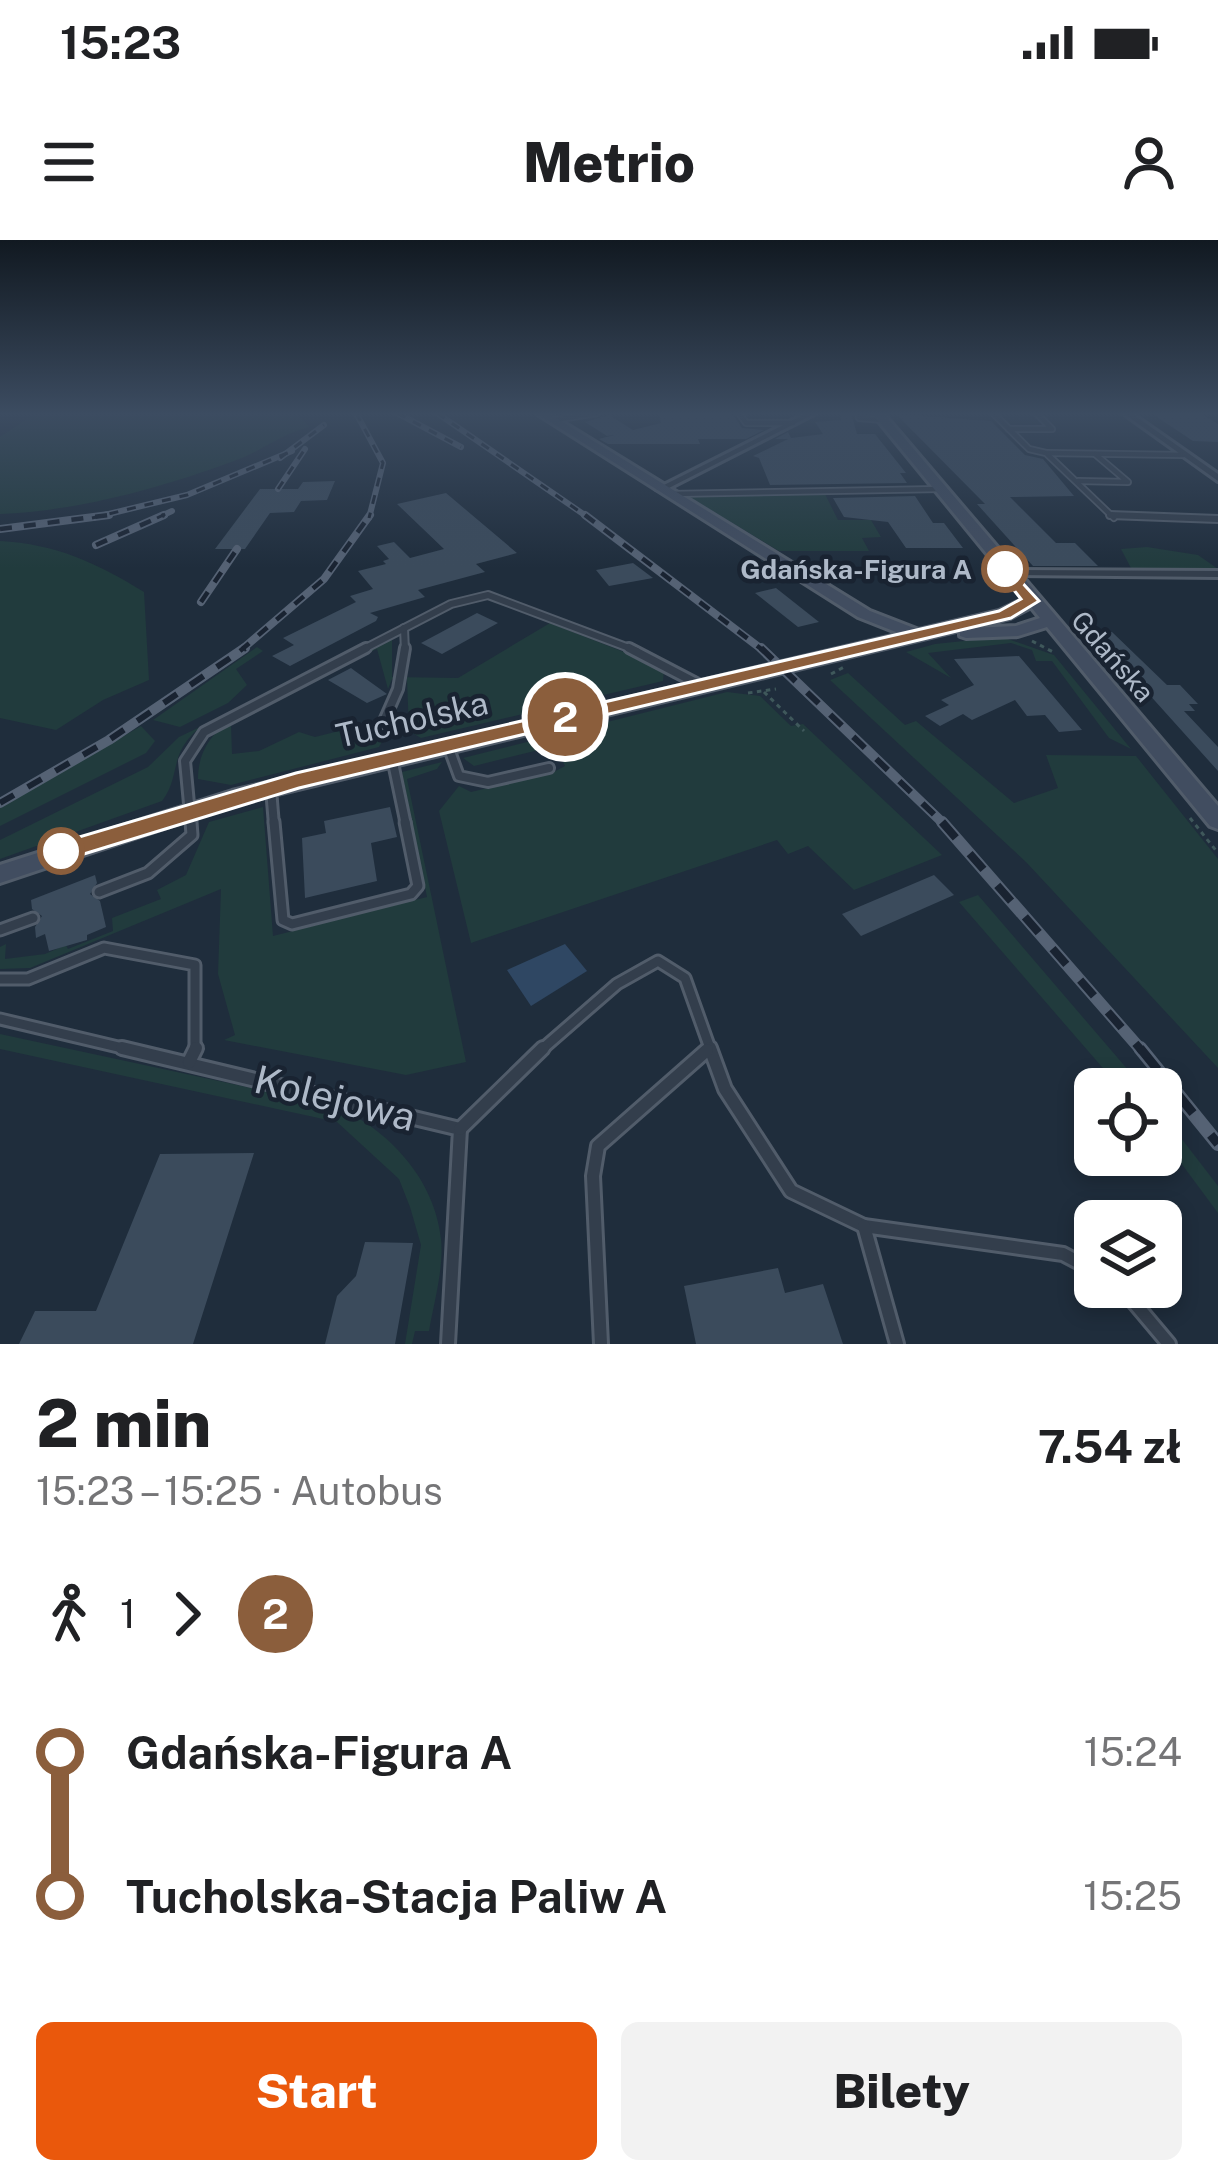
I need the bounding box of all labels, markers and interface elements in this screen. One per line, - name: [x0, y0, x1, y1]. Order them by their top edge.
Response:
- text: 15:23: [60, 16, 181, 69]
- icon: menu: [36, 129, 102, 195]
- icon: person: [1116, 129, 1182, 195]
- text: Metrio: [523, 131, 695, 194]
- marker: Gdańska-Figura A: [983, 547, 1027, 591]
- place label: Gdańska-Figura A: [740, 553, 972, 585]
- street label: Gdańska: [1065, 604, 1161, 708]
- line badge: 2: [526, 678, 604, 756]
- street label: Tucholska: [332, 683, 492, 755]
- text: 2: [552, 692, 578, 741]
- unlabelled marker: [39, 829, 83, 873]
- street label: Kolejowa: [250, 1056, 420, 1140]
- map controls: [1074, 1068, 1182, 1308]
- button: locate: [1074, 1068, 1182, 1176]
- button: layers: [1074, 1200, 1182, 1308]
- text: 2 min: [36, 1384, 211, 1462]
- text: 7.54 zł: [1038, 1420, 1182, 1473]
- text: 15:23 – 15:25 · Autobus: [36, 1468, 443, 1514]
- icon: walk: [36, 1581, 102, 1647]
- icon: forward: [154, 1581, 220, 1647]
- text: 2: [262, 1589, 289, 1638]
- text: 1: [120, 1591, 136, 1637]
- text: Gdańska-Figura A: [126, 1726, 512, 1779]
- text: 15:24: [1084, 1729, 1182, 1775]
- text: Tucholska-Stacja Paliw A: [126, 1870, 667, 1923]
- text: 15:25: [1083, 1873, 1182, 1919]
- button: Start: [36, 2022, 597, 2160]
- button: Bilety: [621, 2022, 1182, 2160]

